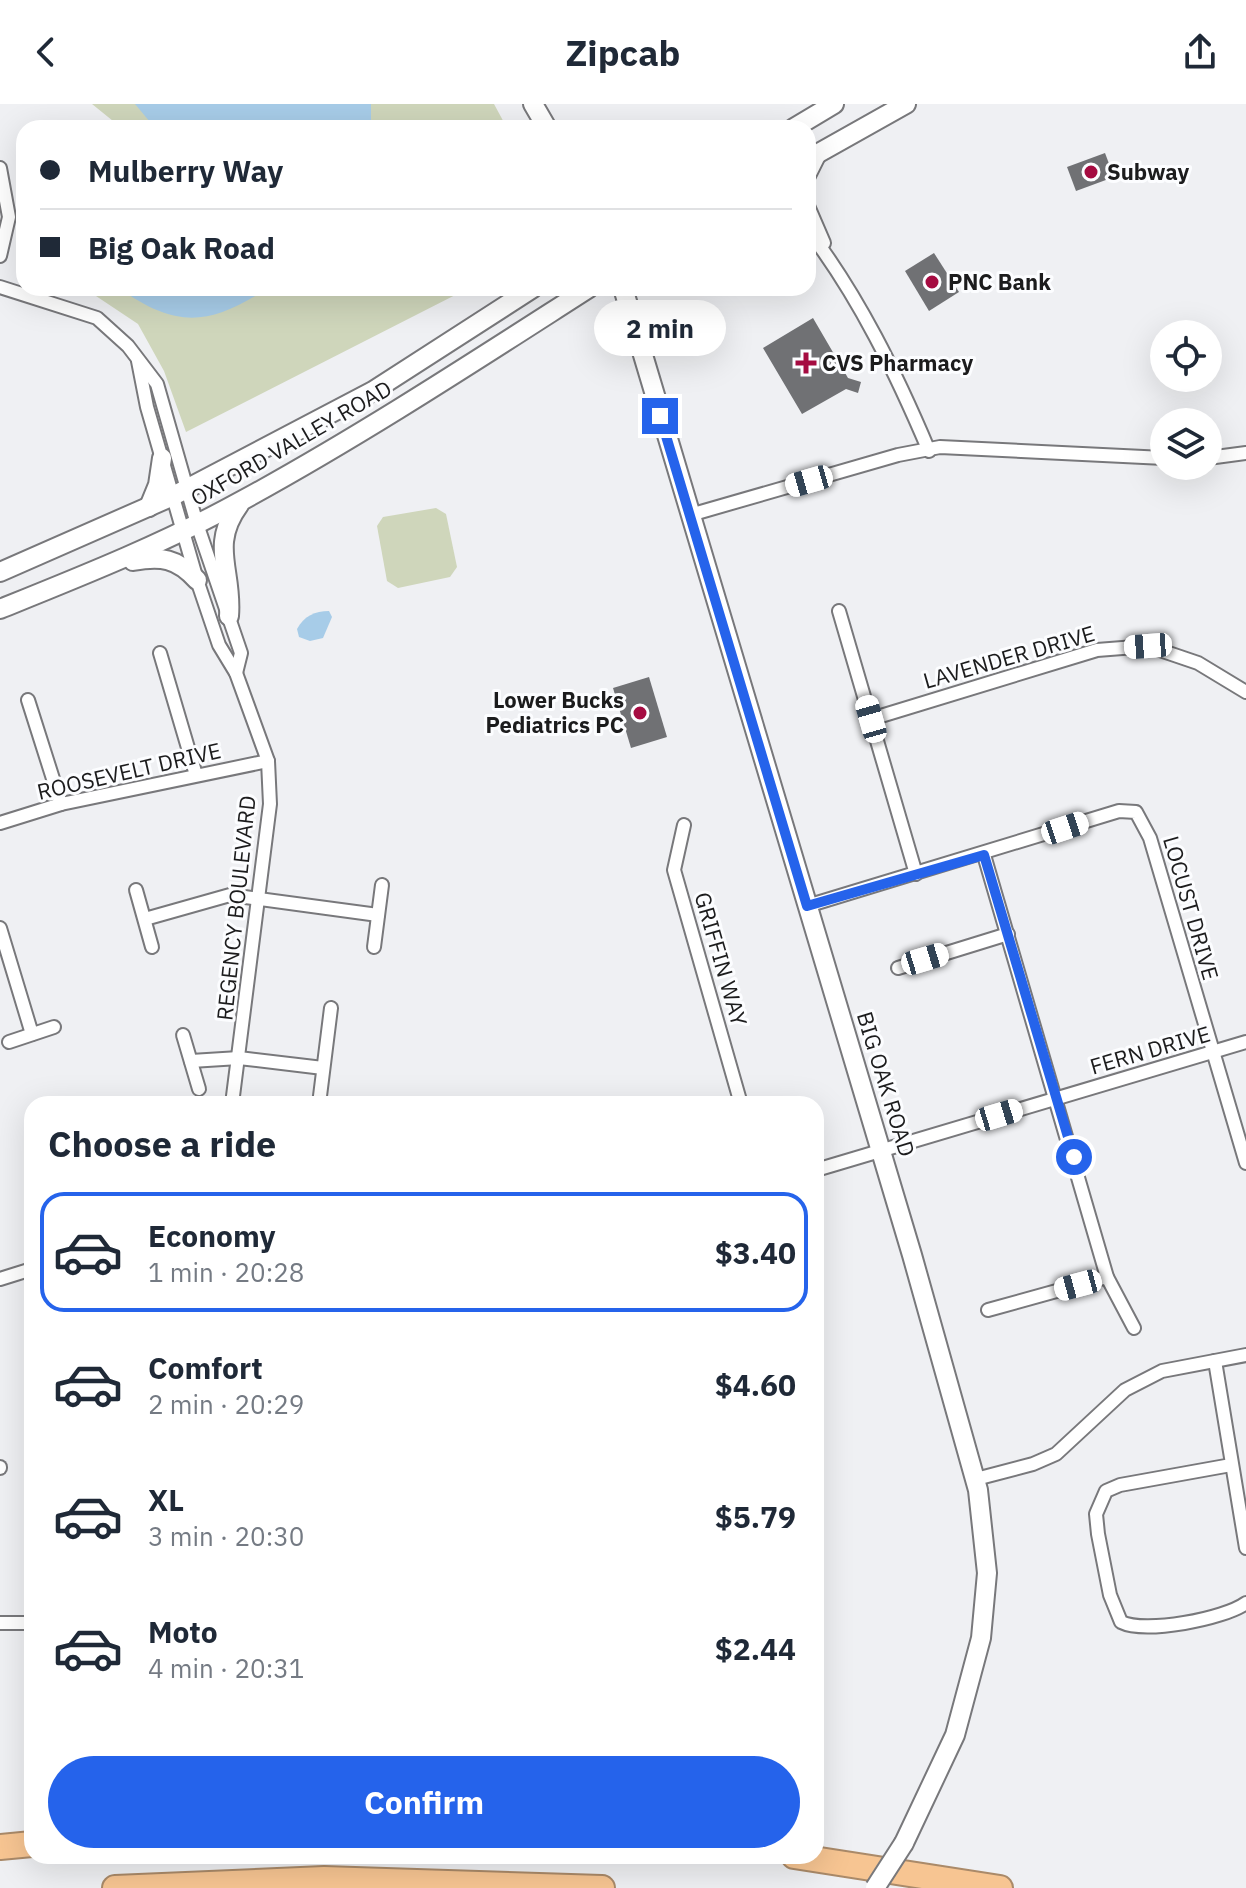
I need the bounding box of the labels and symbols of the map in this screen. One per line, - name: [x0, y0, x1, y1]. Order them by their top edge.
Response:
- place label: Subway: [1107, 157, 1190, 186]
- marker: Subway: [1082, 163, 1100, 181]
- place label: PNC Bank: [948, 267, 1051, 296]
- marker: PNC Bank: [923, 273, 941, 291]
- callout: 2 min: [594, 300, 726, 356]
- place label: CVS Pharmacy: [822, 348, 973, 377]
- marker: CVS Pharmacy: [797, 354, 815, 372]
- street label: OXFORD VALLEY ROAD: [185, 373, 397, 512]
- route end: [642, 398, 678, 434]
- car: [783, 463, 835, 499]
- street label: LAVENDER DRIVE: [920, 618, 1098, 695]
- car: [1123, 632, 1173, 660]
- place label: Lower Bucks Pediatrics PC: [486, 685, 624, 739]
- car: [853, 693, 889, 745]
- marker: Lower Bucks Pediatrics PC: [631, 704, 649, 722]
- street label: ROOSEVELT DRIVE: [34, 735, 224, 806]
- street label: REGENCY BOULEVARD: [209, 794, 262, 1022]
- car: [1038, 809, 1092, 847]
- street label: LOCUST DRIVE: [1157, 832, 1226, 983]
- street label: GRIFFIN WAY: [689, 889, 754, 1029]
- car: [899, 941, 951, 977]
- street label: BIG OAK ROAD: [851, 1008, 922, 1160]
- street label: FERN DRIVE: [1086, 1019, 1213, 1081]
- car: [973, 1097, 1025, 1133]
- route start: [1056, 1139, 1092, 1175]
- car: [1052, 1267, 1104, 1303]

